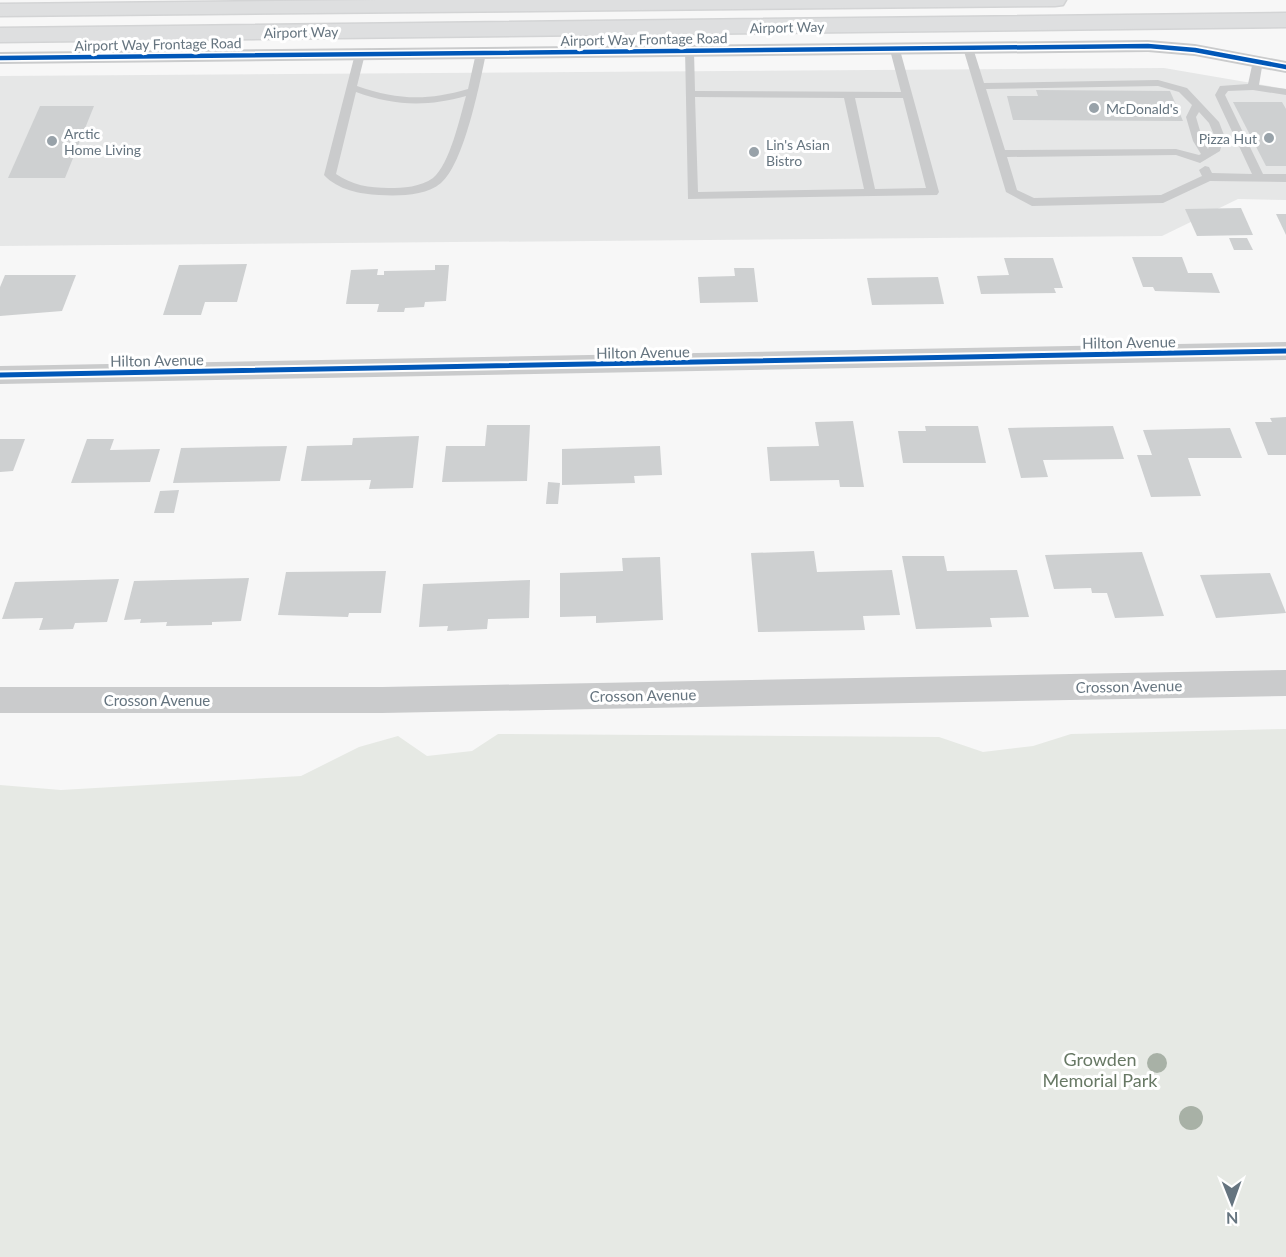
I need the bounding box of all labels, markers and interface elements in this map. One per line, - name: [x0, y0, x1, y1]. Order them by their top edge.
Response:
- street label: Airport Way: [749, 18, 825, 36]
- street label: Airport Way: [263, 23, 339, 41]
- street label: Airport Way Frontage Road: [560, 29, 728, 49]
- street label: Airport Way Frontage Road: [74, 34, 242, 54]
- place label: McDonald's: [1106, 100, 1179, 117]
- marker: McDonald's: [1087, 101, 1101, 115]
- place label: Arctic Home Living: [64, 125, 141, 158]
- place label: Pizza Hut: [1199, 130, 1257, 147]
- marker: Pizza Hut: [1262, 131, 1276, 145]
- marker: Arctic Home Living: [45, 134, 59, 148]
- place label: Lin's Asian Bistro: [766, 136, 830, 169]
- marker: Lin's Asian Bistro: [747, 145, 761, 159]
- street label: Hilton Avenue: [1082, 332, 1176, 352]
- street label: Hilton Avenue: [596, 342, 690, 362]
- street label: Hilton Avenue: [110, 350, 204, 370]
- street label: Crosson Avenue: [1076, 676, 1182, 696]
- street label: Crosson Avenue: [590, 685, 696, 705]
- street label: Crosson Avenue: [104, 691, 210, 709]
- park label: Growden Memorial Park: [1043, 1048, 1158, 1091]
- north arrow: [1202, 1173, 1262, 1233]
- text: N: [1226, 1209, 1239, 1228]

